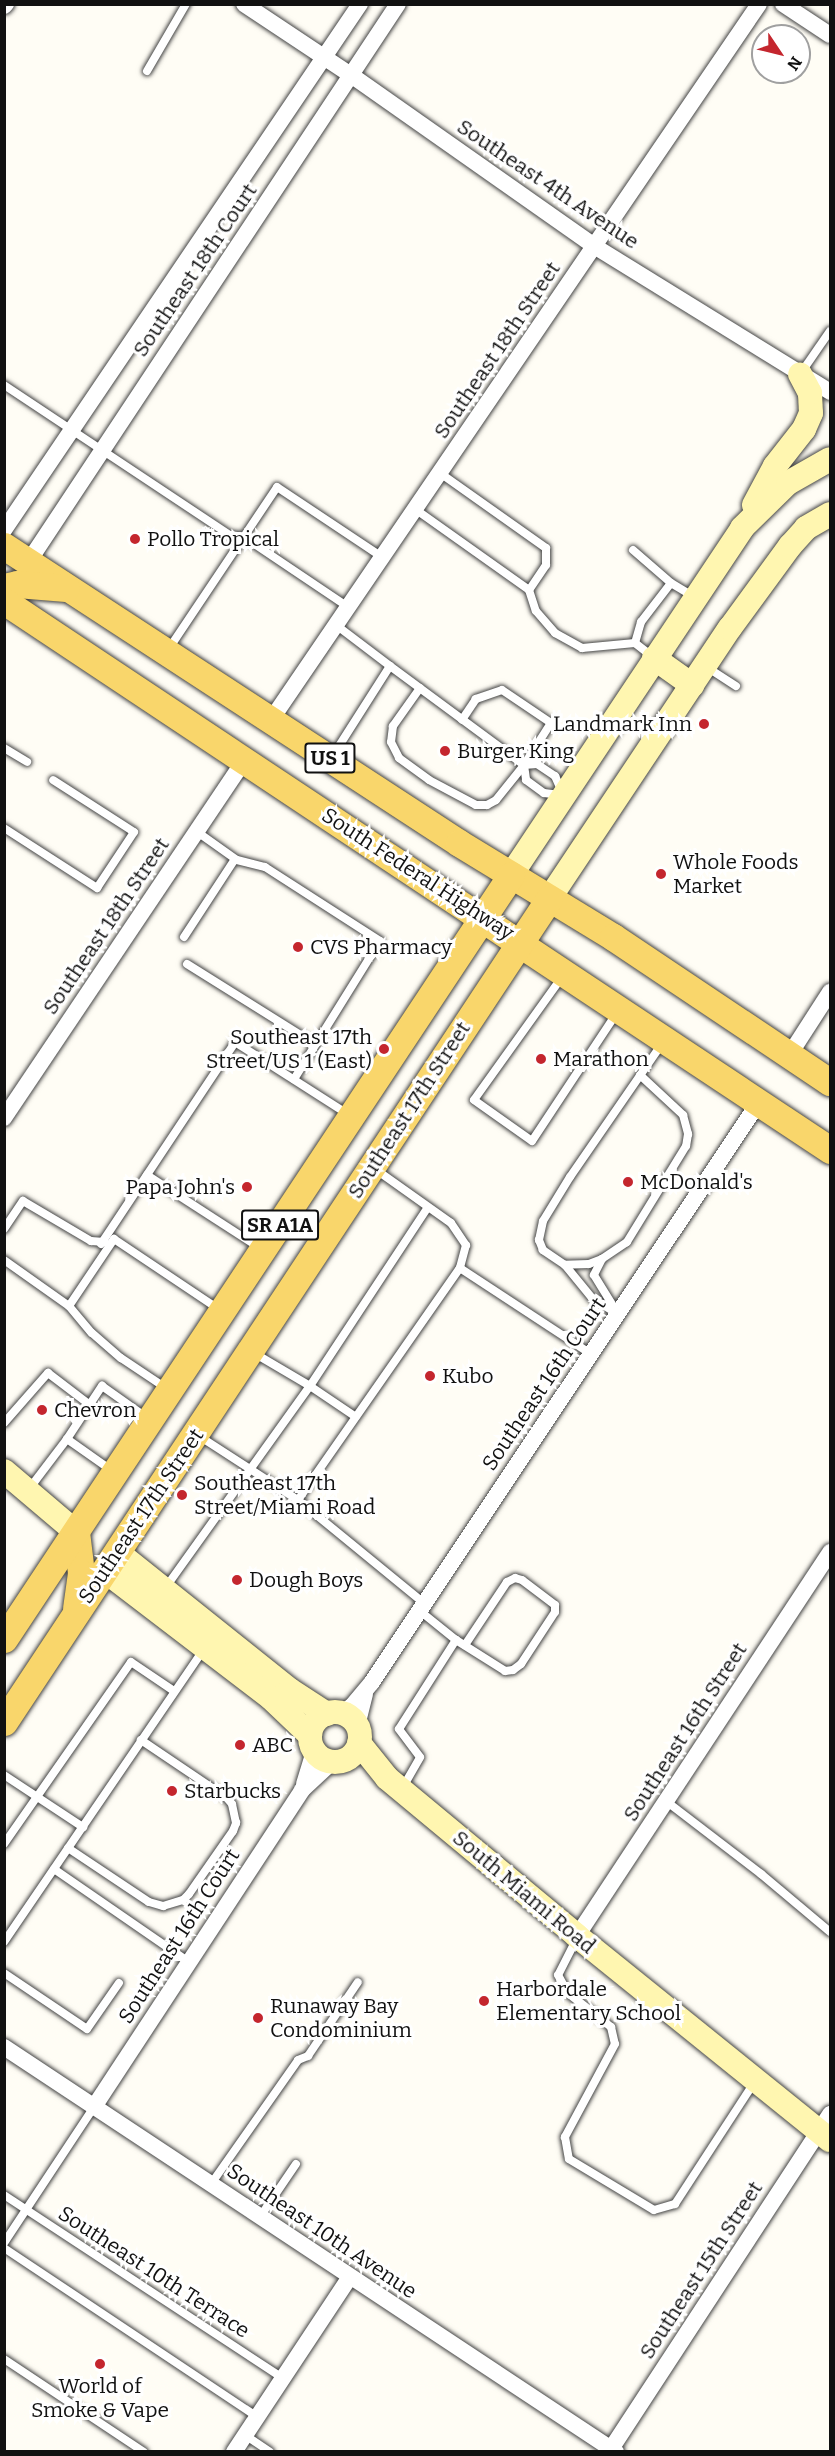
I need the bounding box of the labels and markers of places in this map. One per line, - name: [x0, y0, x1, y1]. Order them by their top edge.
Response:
- place label: Pollo Tropical: [147, 526, 279, 552]
- marker: Pollo Tropical: [128, 532, 142, 546]
- place label: Landmark Inn: [553, 711, 692, 737]
- marker: Landmark Inn: [697, 717, 711, 731]
- place label: Burger King: [457, 738, 574, 764]
- marker: Burger King: [438, 744, 452, 758]
- place label: Whole Foods Market: [673, 849, 799, 899]
- marker: Whole Foods Market: [654, 867, 668, 881]
- place label: CVS Pharmacy: [310, 934, 452, 960]
- marker: CVS Pharmacy: [291, 940, 305, 954]
- place label: Southeast 17th Street/US 1 (East): [206, 1024, 372, 1074]
- marker: Southeast 17th Street/US 1 (East): [377, 1042, 391, 1056]
- place label: Marathon: [553, 1046, 649, 1072]
- marker: Marathon: [534, 1052, 548, 1066]
- place label: McDonald's: [640, 1169, 753, 1195]
- place label: Papa John's: [125, 1174, 235, 1200]
- marker: McDonald's: [621, 1175, 635, 1189]
- marker: Papa John's: [240, 1180, 254, 1194]
- place label: Kubo: [442, 1363, 493, 1389]
- marker: Kubo: [423, 1369, 437, 1383]
- place label: Chevron: [54, 1397, 136, 1423]
- marker: Chevron: [35, 1403, 49, 1417]
- place label: Southeast 17th Street/Miami Road: [194, 1470, 376, 1520]
- marker: Southeast 17th Street/Miami Road: [175, 1488, 189, 1502]
- place label: Dough Boys: [249, 1567, 363, 1593]
- marker: Dough Boys: [230, 1573, 244, 1587]
- place label: ABC: [252, 1732, 293, 1758]
- marker: ABC: [233, 1738, 247, 1752]
- place label: Starbucks: [184, 1778, 281, 1804]
- marker: Starbucks: [165, 1784, 179, 1798]
- place label: Harbordale Elementary School: [496, 1976, 681, 2026]
- place label: Runaway Bay Condominium: [270, 1993, 412, 2043]
- marker: Harbordale Elementary School: [477, 1994, 491, 2008]
- marker: Runaway Bay Condominium: [251, 2011, 265, 2025]
- marker: World of Smoke & Vape: [93, 2357, 107, 2371]
- place label: World of Smoke & Vape: [31, 2373, 169, 2423]

